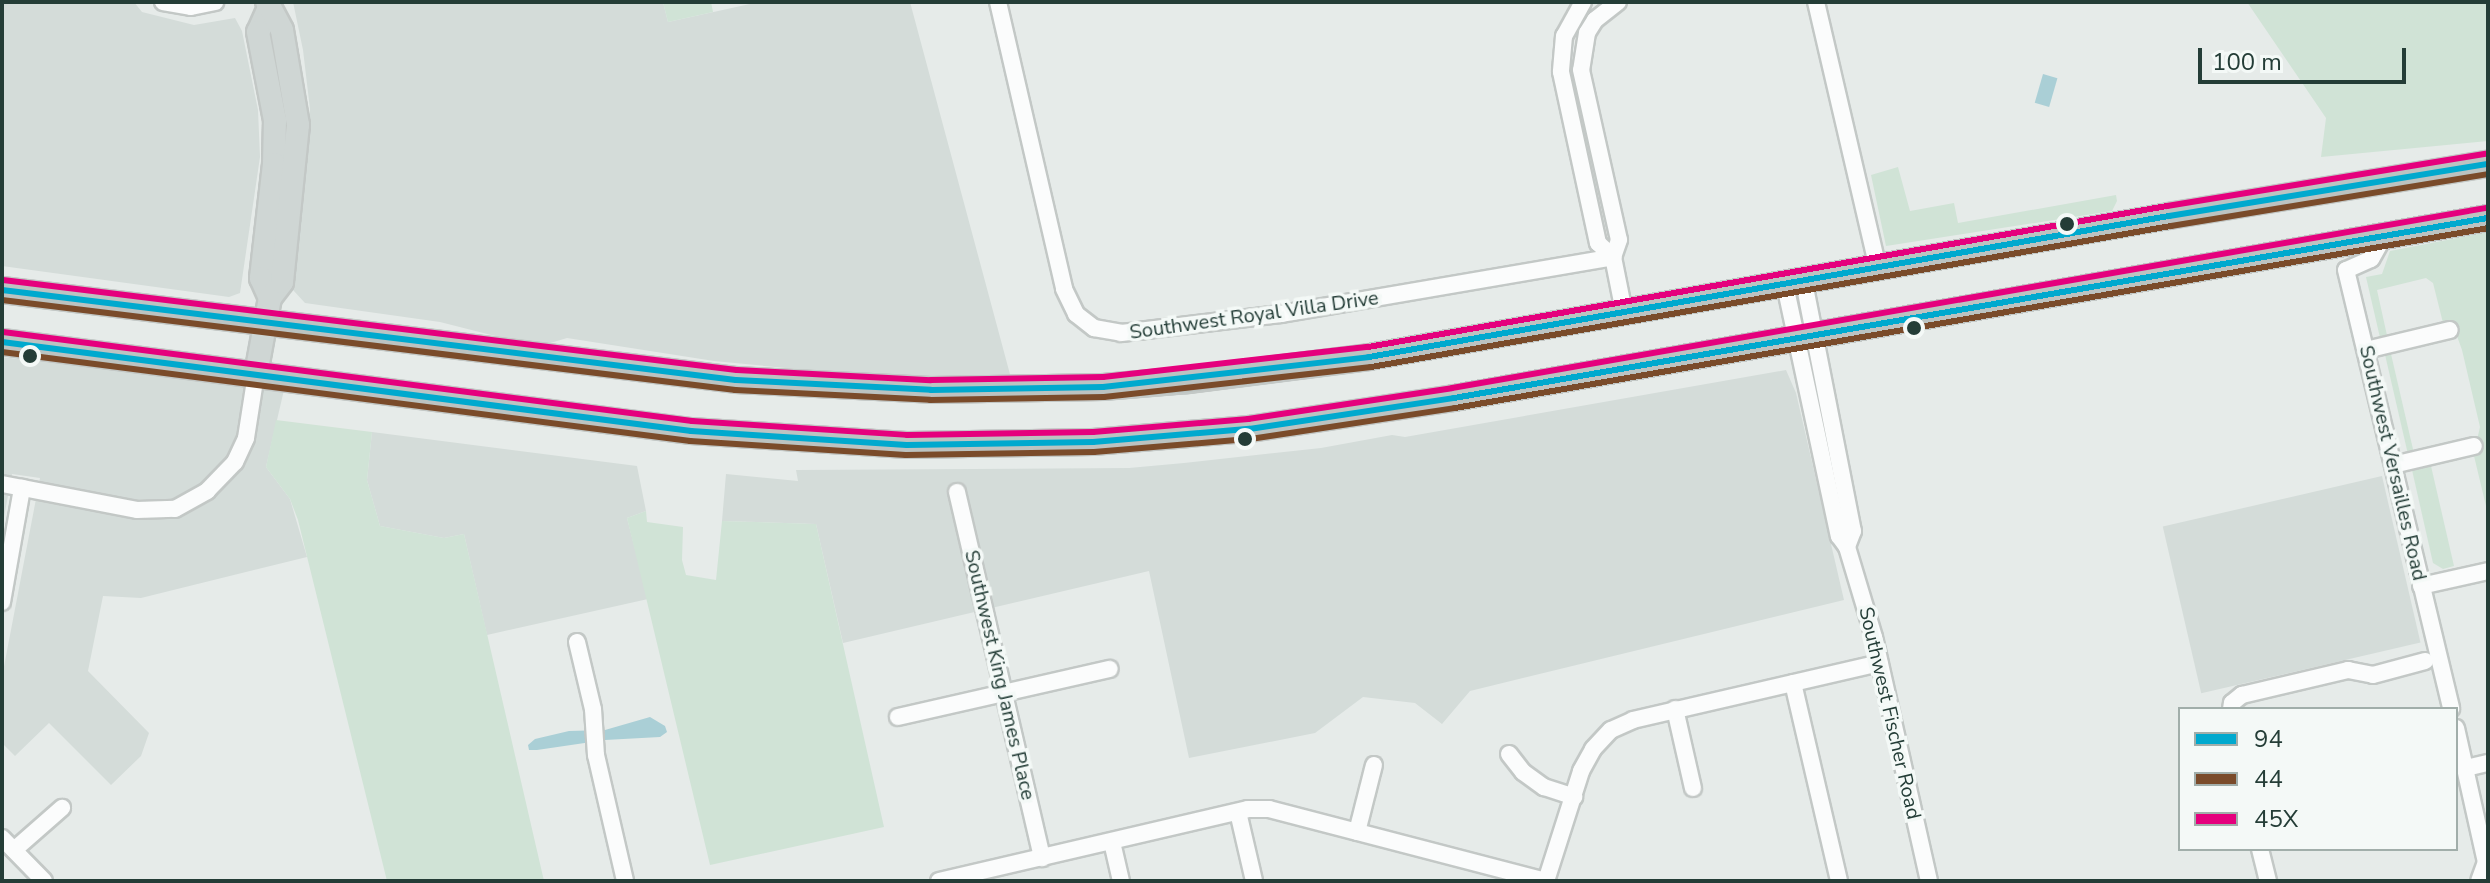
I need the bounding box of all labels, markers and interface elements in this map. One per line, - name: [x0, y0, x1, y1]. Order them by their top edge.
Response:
- scale bar: [2202, 32, 2410, 82]
- text: 100 m: [2212, 46, 2282, 78]
- unlabelled marker: [2059, 216, 2075, 232]
- street label: Southwest Royal Villa Drive: [1128, 286, 1380, 344]
- unlabelled marker: [1906, 320, 1922, 336]
- street label: Southwest Versailles Road: [2354, 343, 2432, 583]
- unlabelled marker: [22, 348, 38, 364]
- unlabelled marker: [1237, 431, 1253, 447]
- street label: Southwest King James Place: [960, 548, 1040, 802]
- street label: Southwest Fischer Road: [1854, 604, 1926, 822]
- legend: [2178, 707, 2458, 851]
- text: 94: [2254, 723, 2283, 755]
- text: 44: [2254, 763, 2283, 795]
- text: 45X: [2254, 803, 2298, 835]

